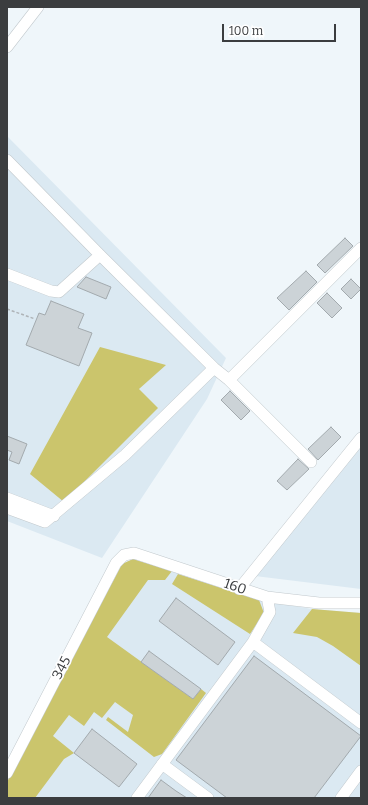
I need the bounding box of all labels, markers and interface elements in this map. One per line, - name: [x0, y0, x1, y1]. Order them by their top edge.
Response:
- scale bar: [224, 16, 338, 42]
- text: 100 m: [229, 24, 263, 38]
- street label: 160: [221, 575, 249, 599]
- street label: 345: [49, 654, 75, 682]

